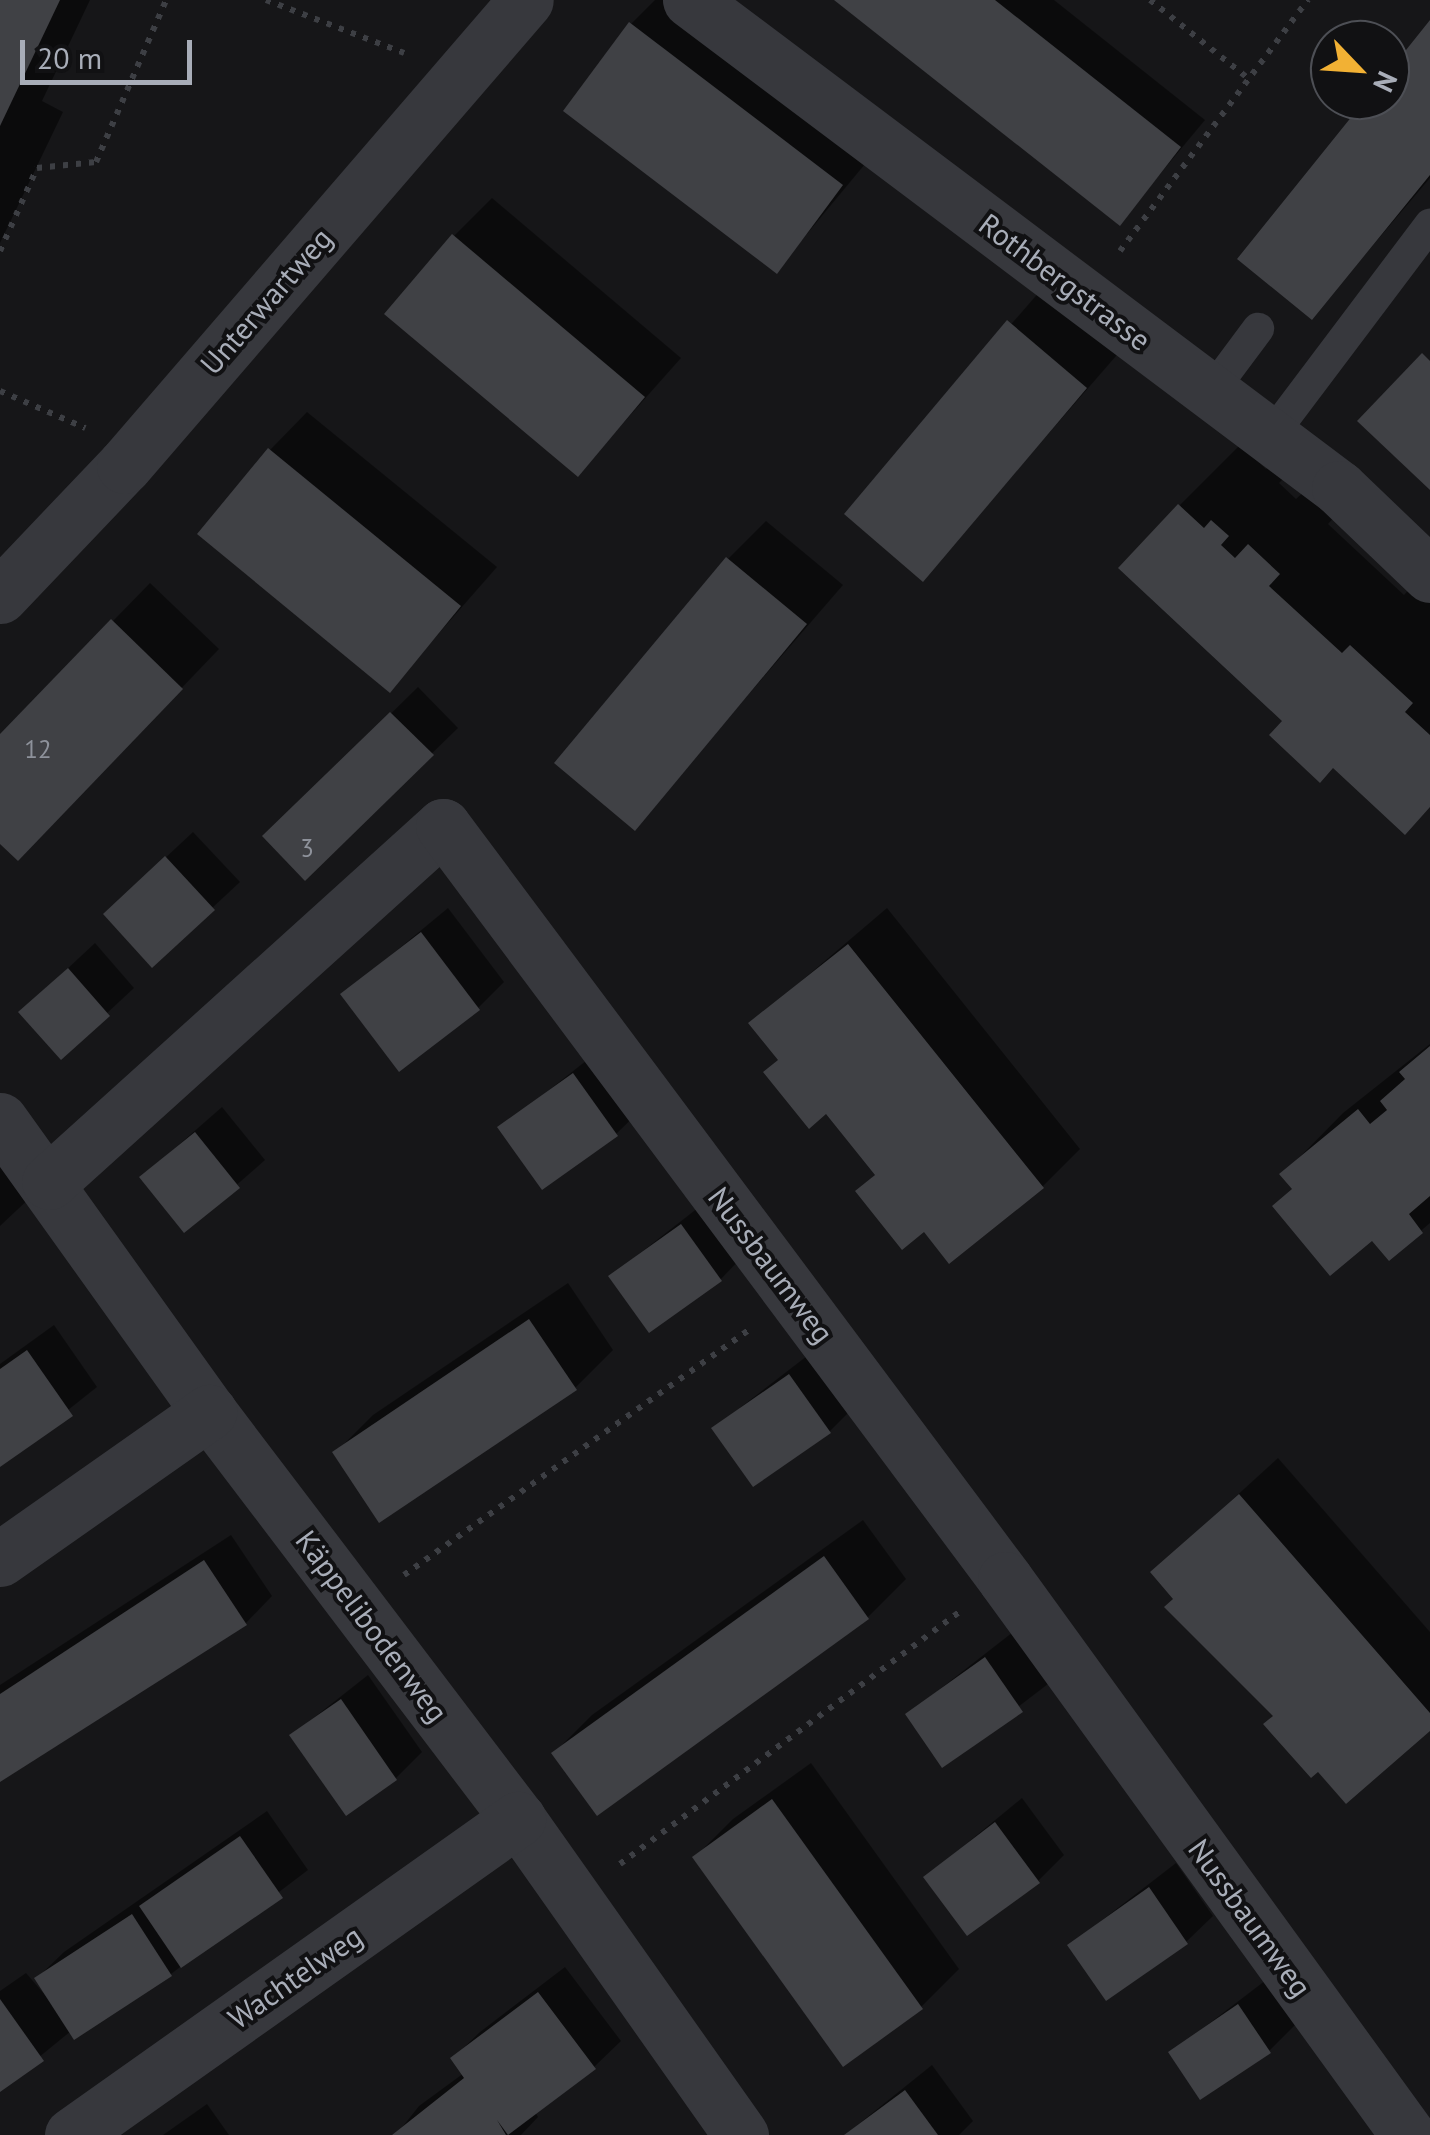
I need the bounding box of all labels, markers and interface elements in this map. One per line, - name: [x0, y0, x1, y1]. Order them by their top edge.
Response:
- scale bar: [25, 20, 198, 82]
- north arrow: [1310, 20, 1410, 120]
- text: 20 m: [37, 38, 102, 77]
- text: N: [1365, 66, 1406, 98]
- street label: Rothbergstrasse: [972, 206, 1158, 358]
- street label: Unterwartweg: [193, 220, 339, 382]
- house number: 12: [24, 734, 52, 764]
- house number: 3: [300, 833, 314, 863]
- street label: Nussbaumweg: [701, 1180, 841, 1350]
- street label: Käppelibodenweg: [288, 1523, 456, 1729]
- street label: Nussbaumweg: [1181, 1832, 1319, 2004]
- street label: Wachtelweg: [221, 1918, 369, 2036]

